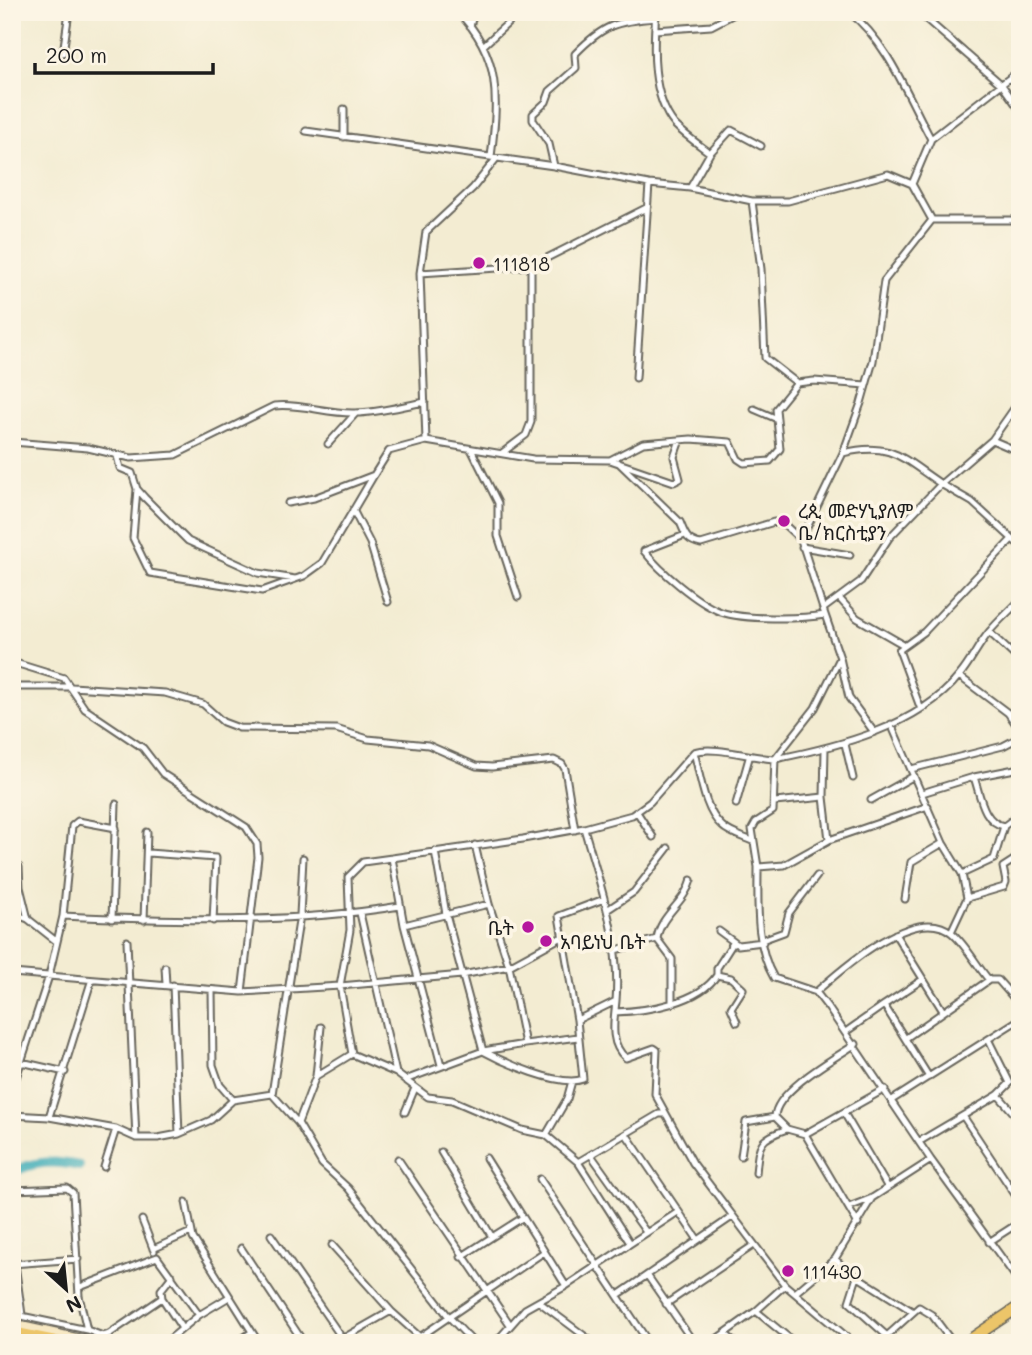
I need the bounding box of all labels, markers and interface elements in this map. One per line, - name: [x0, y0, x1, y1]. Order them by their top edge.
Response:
- scale bar: [35, 32, 214, 76]
- text: 200 m: [46, 41, 107, 68]
- place label: 111818: [493, 251, 550, 276]
- marker: 111818: [471, 255, 487, 271]
- place label: ረጲ መድሃኒያለም ቤ/ክርስቲያን: [798, 498, 914, 545]
- marker: ረጲ መድሃኒያለም ቤ/ክርስቲያን: [776, 513, 792, 529]
- place label: ቤት: [488, 915, 515, 940]
- marker: ቤት: [520, 919, 536, 935]
- place label: አባይነህ ቤት: [560, 929, 646, 954]
- marker: አባይነህ ቤት: [538, 933, 554, 949]
- north arrow: [32, 1254, 102, 1324]
- place label: 111430: [802, 1259, 862, 1284]
- marker: 111430: [780, 1263, 796, 1279]
- text: N: [62, 1290, 86, 1319]

